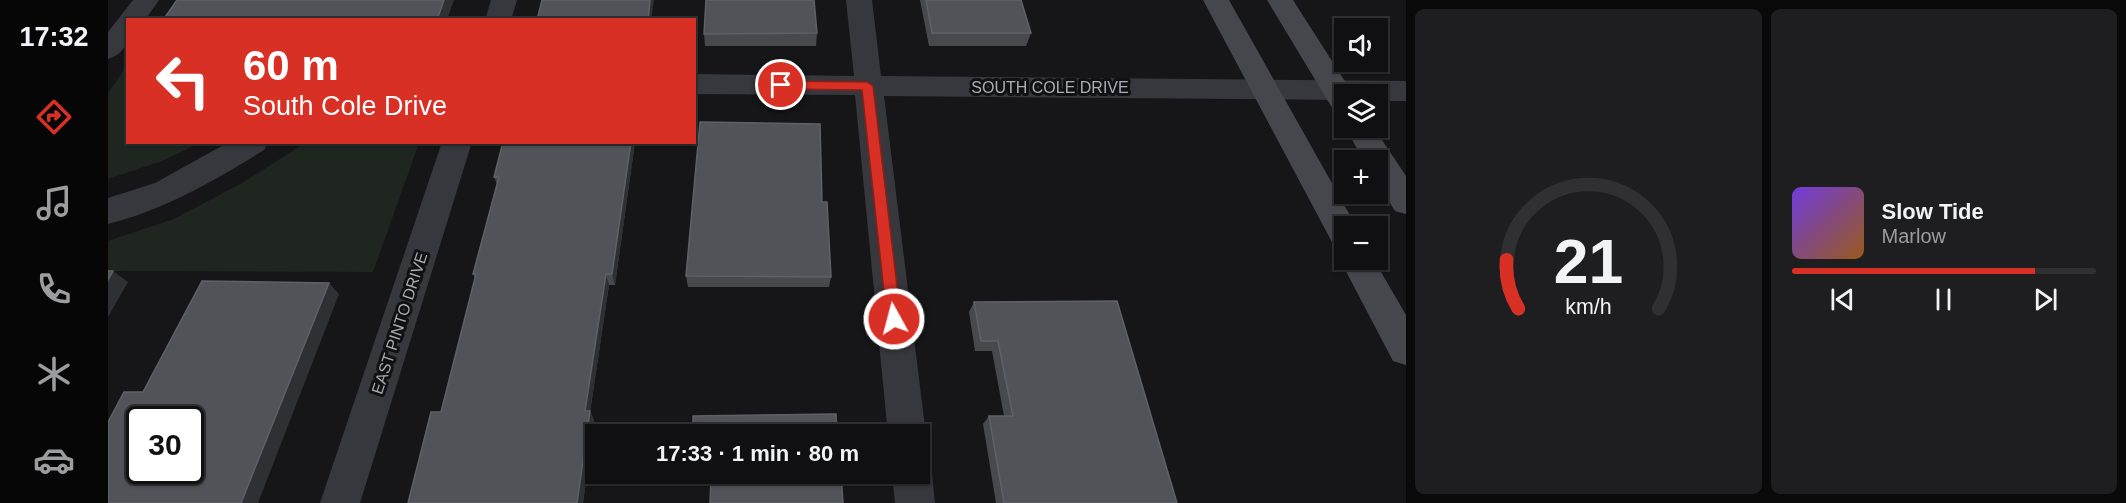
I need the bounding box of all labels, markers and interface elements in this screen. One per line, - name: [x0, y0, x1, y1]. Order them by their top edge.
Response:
- map controls: [1334, 18, 1388, 270]
- button: sound: [1334, 18, 1388, 72]
- text: 17:32: [19, 22, 89, 52]
- icon: left: [144, 42, 222, 120]
- text: 60 m: [243, 42, 339, 89]
- pin: [755, 59, 806, 110]
- icon: arrive: [764, 68, 797, 101]
- street label: SOUTH COLE DRIVE: [971, 79, 1129, 96]
- button: layers: [1334, 84, 1388, 138]
- text: South Cole Drive: [243, 91, 447, 121]
- icon: directions: [33, 96, 75, 138]
- button: +: [1334, 150, 1388, 204]
- icon: music: [33, 182, 75, 224]
- text: Slow Tide: [1882, 199, 1984, 224]
- button: −: [1334, 216, 1388, 270]
- text: Marlow: [1882, 225, 1946, 247]
- text: 21: [1554, 227, 1623, 296]
- street label: EAST PINTO DRIVE: [369, 250, 430, 396]
- icon: phone: [33, 268, 75, 310]
- icon: previous: [1826, 283, 1859, 316]
- icon: pause: [1927, 283, 1960, 316]
- icon: next: [2029, 283, 2062, 316]
- position arrow: [862, 287, 926, 351]
- text: km/h: [1565, 295, 1611, 319]
- icon: climate: [33, 353, 75, 395]
- speed limit sign: 30: [126, 406, 204, 484]
- icon: car: [33, 439, 75, 481]
- text: 17:33 · 1 min · 80 m: [656, 441, 859, 466]

